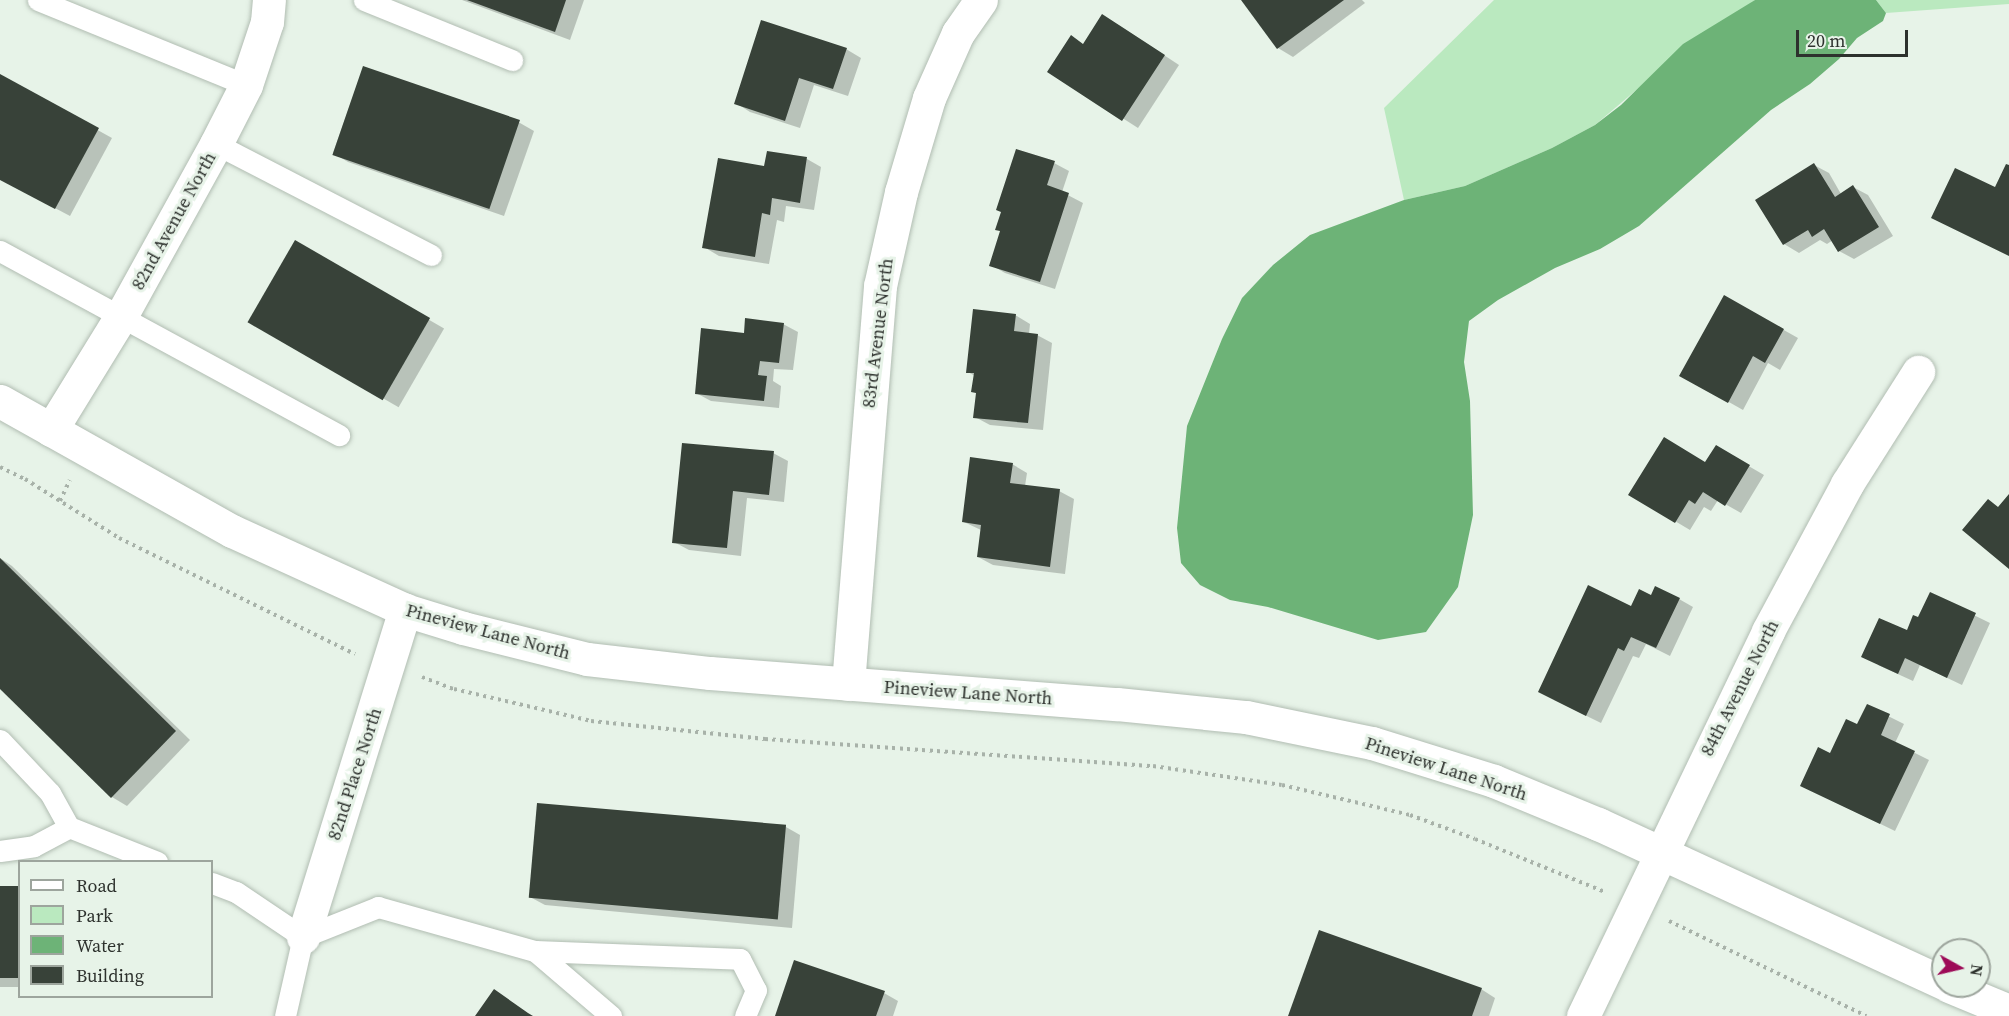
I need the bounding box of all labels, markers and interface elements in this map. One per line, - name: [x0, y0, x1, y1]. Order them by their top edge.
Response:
- scale bar: [1799, 18, 1912, 56]
- text: 20 m: [1807, 28, 1845, 53]
- street label: 82nd Avenue North: [127, 148, 221, 294]
- street label: 83rd Avenue North: [858, 257, 898, 409]
- street label: Pineview Lane North: [404, 600, 572, 664]
- street label: 84th Avenue North: [1696, 616, 1784, 760]
- street label: Pineview Lane North: [883, 676, 1053, 710]
- street label: 82nd Place North: [323, 705, 387, 843]
- street label: Pineview Lane North: [1362, 733, 1530, 805]
- legend: [18, 860, 213, 998]
- text: Road: [76, 873, 117, 898]
- text: Park: [76, 903, 113, 928]
- text: Water: [76, 933, 124, 958]
- north arrow: [1931, 938, 1991, 998]
- text: Building: [76, 963, 144, 988]
- text: N: [1965, 963, 1989, 978]

